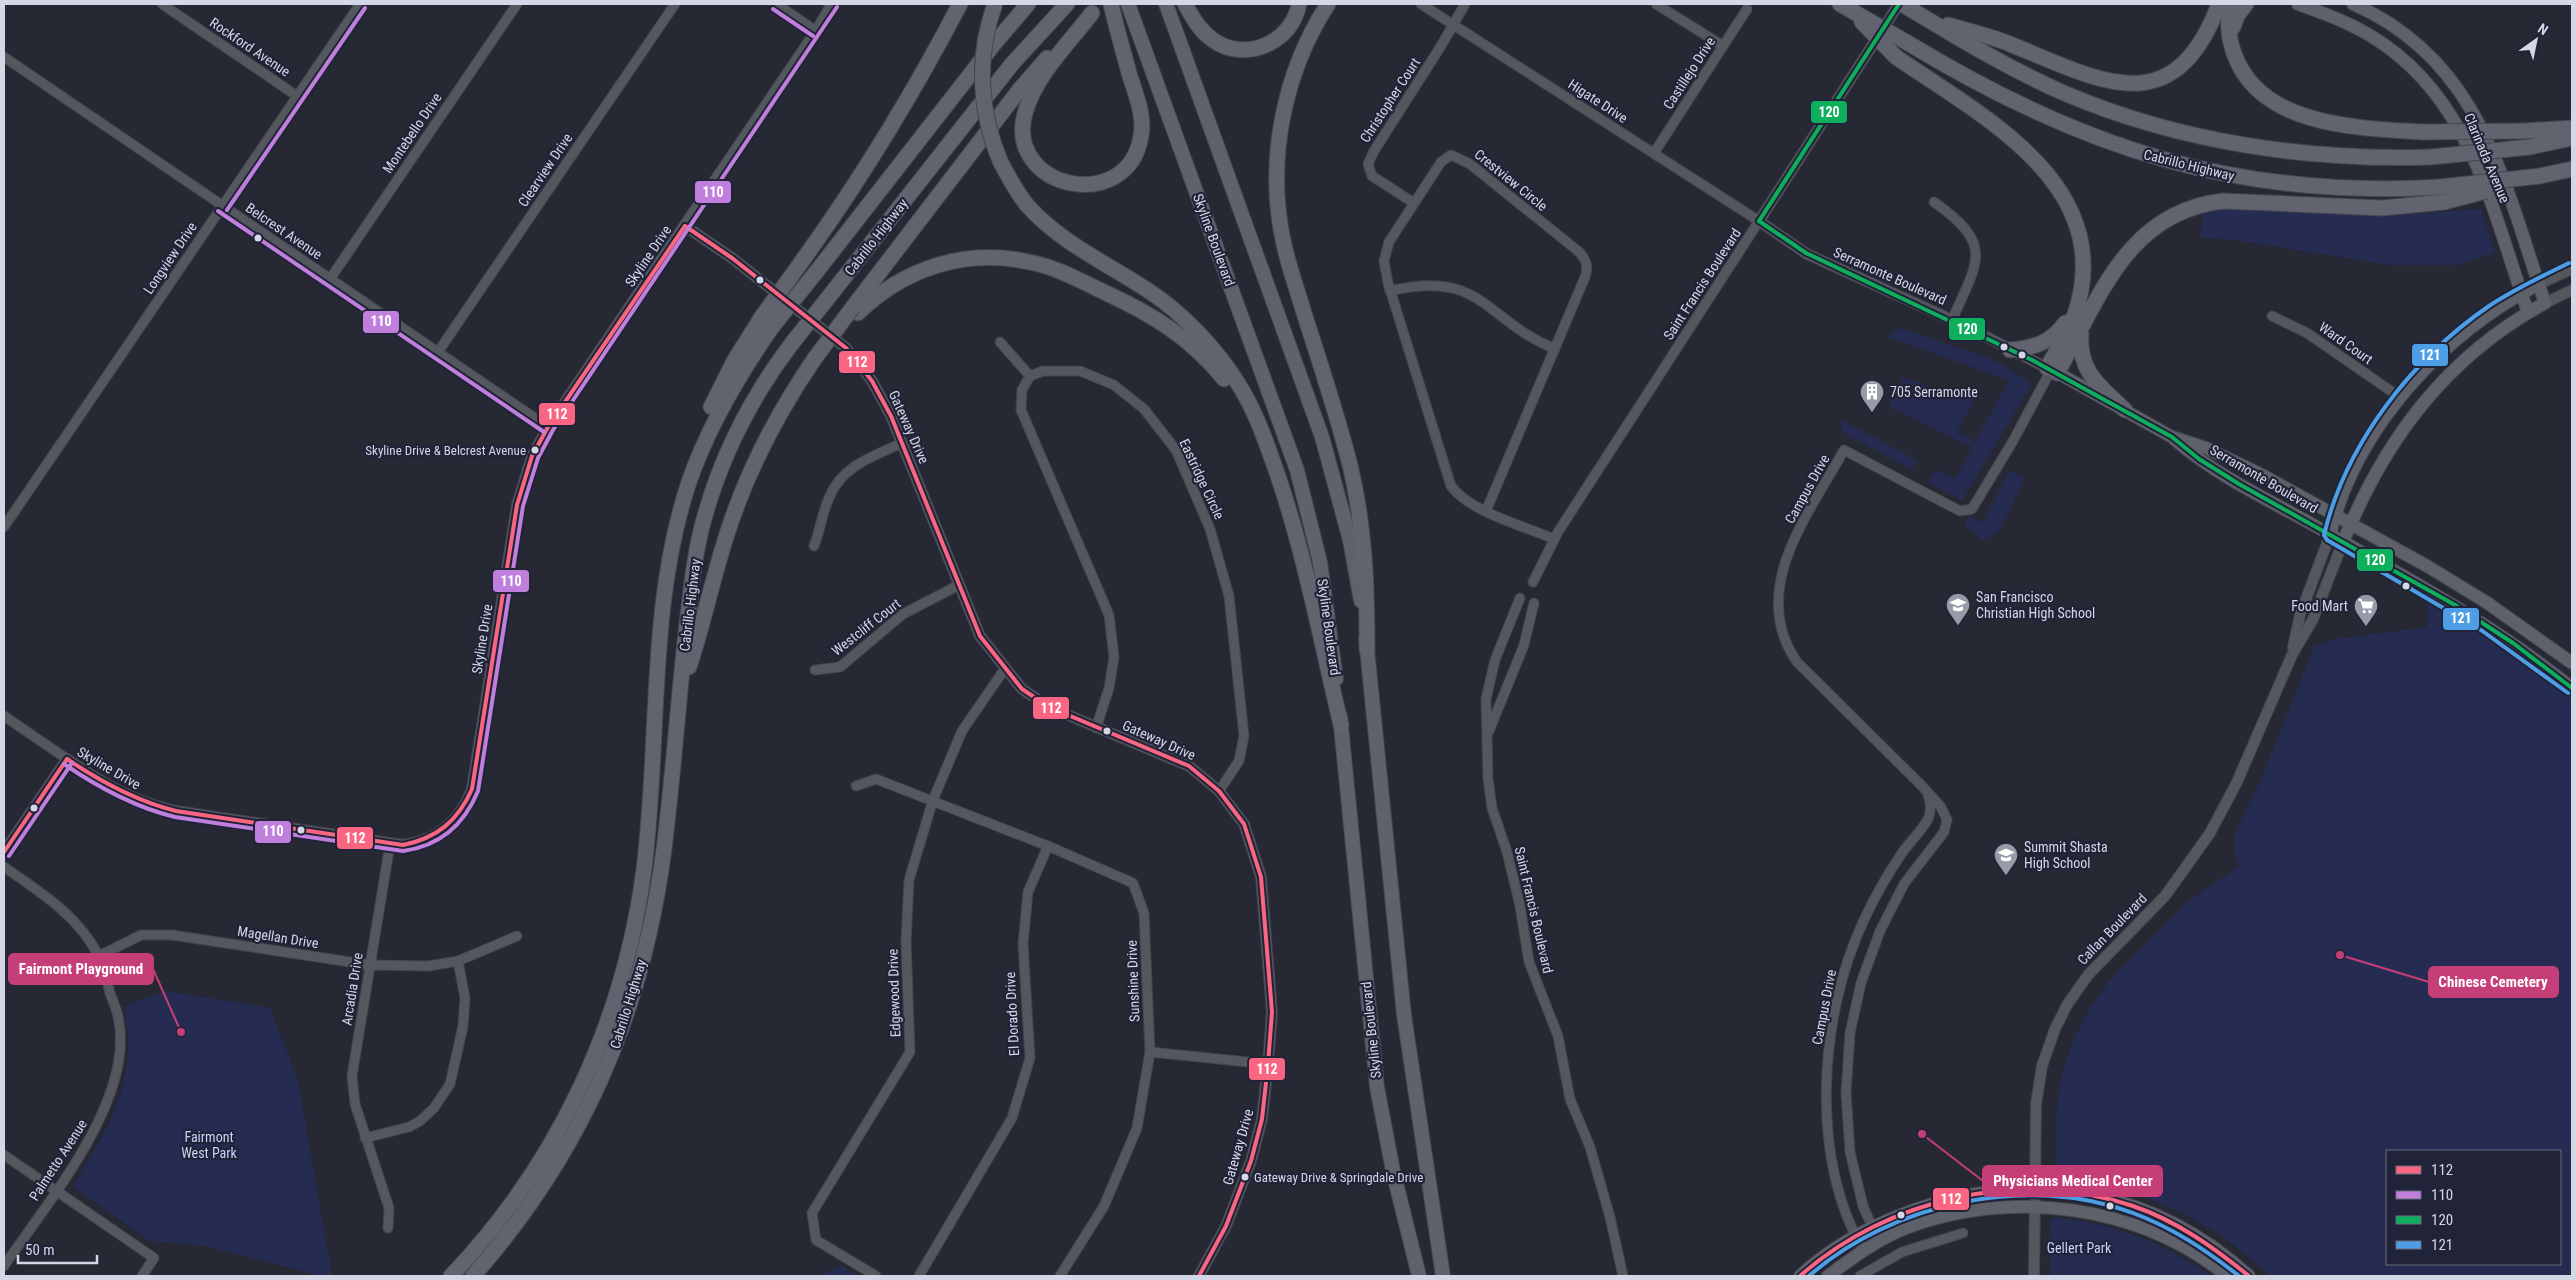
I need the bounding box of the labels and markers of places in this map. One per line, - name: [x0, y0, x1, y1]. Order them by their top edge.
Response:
- unlabelled marker: [253, 233, 263, 243]
- unlabelled marker: [755, 275, 765, 285]
- unlabelled marker: [1999, 342, 2009, 352]
- unlabelled marker: [2017, 350, 2027, 360]
- building icon: 705 Serramonte: [1859, 379, 1885, 413]
- place label: 705 Serramonte: [1890, 384, 1978, 400]
- place label: Skyline Drive & Belcrest Avenue: [365, 443, 526, 458]
- marker: Skyline Drive & Belcrest Avenue: [530, 445, 540, 455]
- unlabelled marker: [2401, 581, 2411, 591]
- place label: San Francisco Christian High School: [1976, 589, 2095, 621]
- school or university icon: San Francisco Christian High School: [1945, 592, 1971, 626]
- supermarket icon: Food Mart: [2353, 593, 2379, 627]
- place label: Food Mart: [2291, 598, 2348, 614]
- unlabelled marker: [1102, 726, 1112, 736]
- unlabelled marker: [29, 803, 39, 813]
- unlabelled marker: [296, 825, 306, 835]
- place label: Summit Shasta High School: [2024, 839, 2108, 871]
- school or university icon: Summit Shasta High School: [1993, 842, 2019, 876]
- callout: Fairmont Playground: [9, 954, 153, 984]
- callout: Chinese Cemetery: [2429, 967, 2558, 997]
- callout: Physicians Medical Center: [1983, 1166, 2162, 1196]
- place label: Gateway Drive & Springdale Drive: [1254, 1170, 1423, 1185]
- marker: Gateway Drive & Springdale Drive: [1240, 1172, 1250, 1182]
- unlabelled marker: [2105, 1201, 2115, 1211]
- unlabelled marker: [1896, 1210, 1906, 1220]

